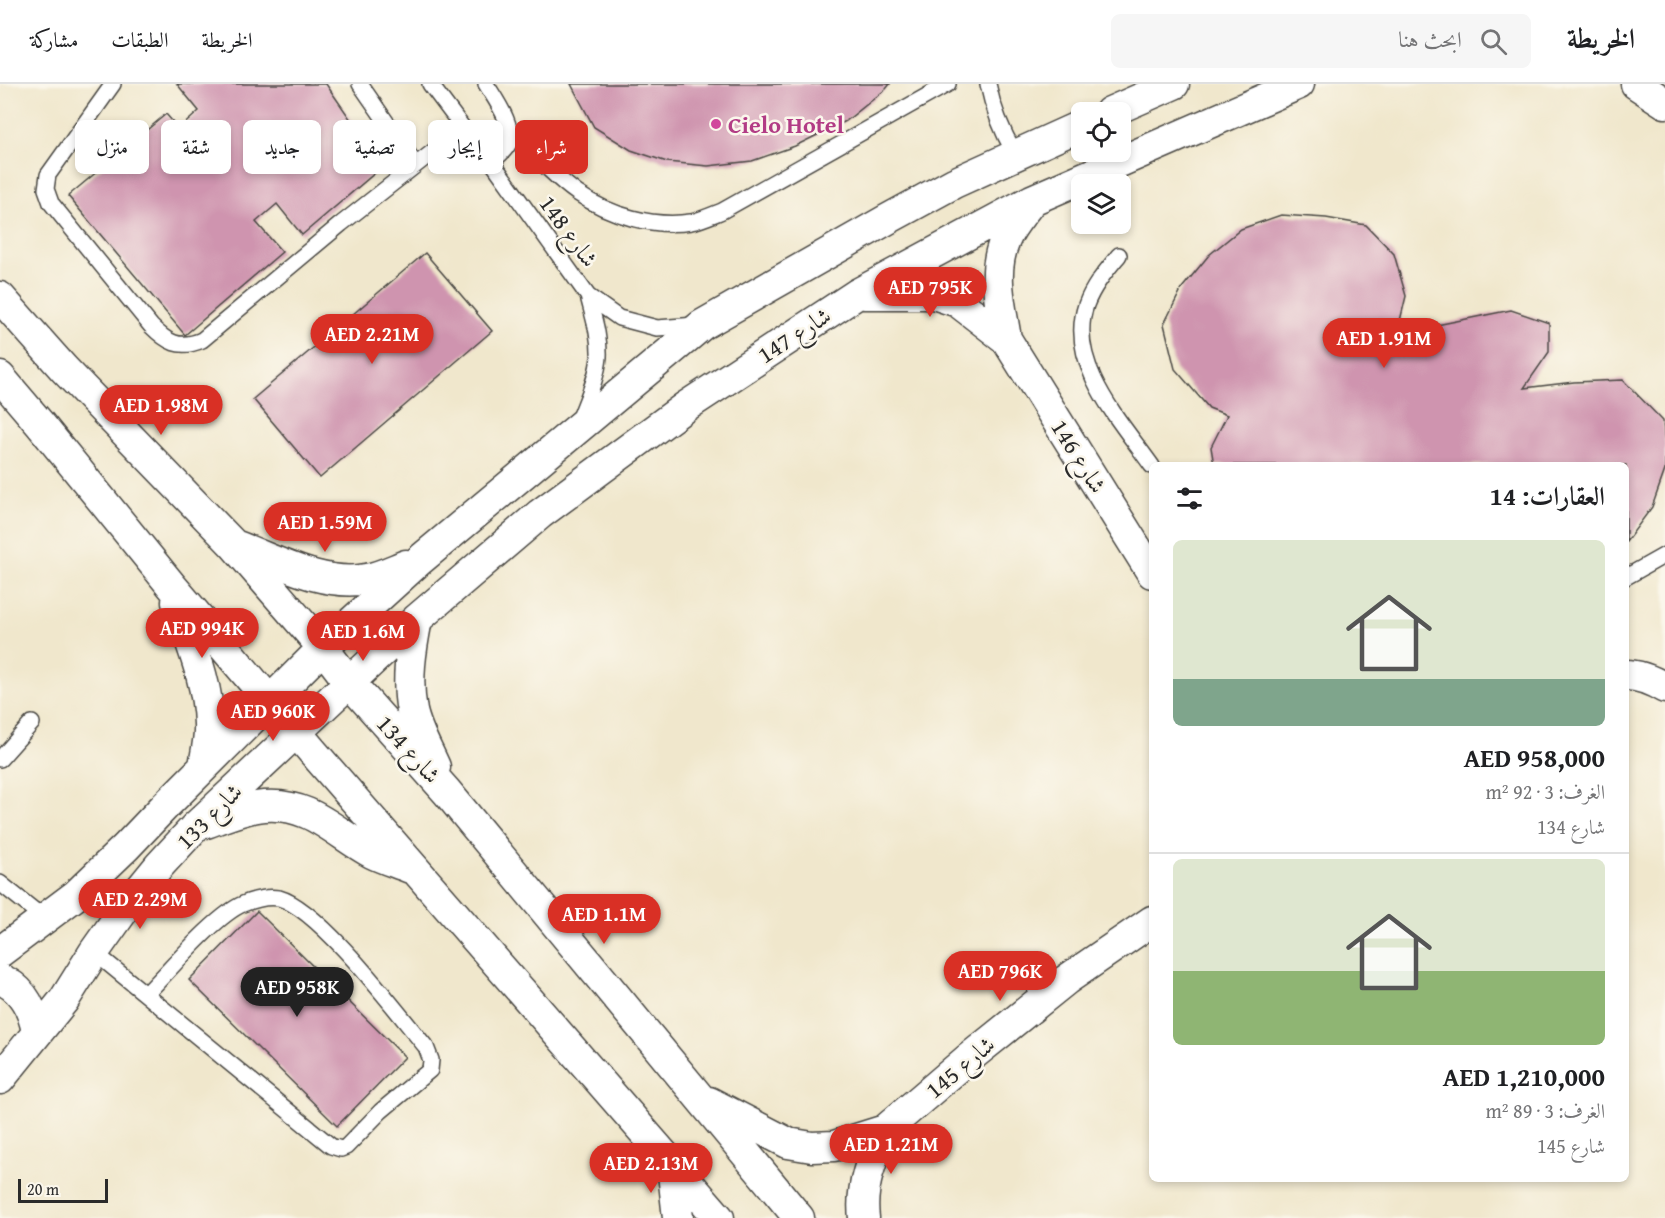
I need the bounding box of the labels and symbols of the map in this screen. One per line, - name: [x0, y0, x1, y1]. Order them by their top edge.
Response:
- place label: Cielo Hotel: [728, 107, 845, 142]
- marker: Cielo Hotel: [709, 117, 723, 131]
- street label: شارع 148: [528, 188, 607, 276]
- pin: AED 795K: [868, 267, 992, 318]
- street label: شارع 147: [750, 298, 839, 374]
- pin: AED 2.21M: [303, 314, 441, 365]
- pin: AED 1.91M: [1315, 318, 1453, 369]
- pin: AED 1.98M: [92, 385, 230, 436]
- street label: شارع 146: [1040, 412, 1115, 501]
- pin: AED 1.59M: [256, 502, 394, 553]
- pin: AED 994K: [140, 608, 264, 659]
- pin: AED 1.6M: [301, 611, 425, 662]
- pin: AED 960K: [211, 691, 335, 742]
- street label: شارع 134: [366, 707, 449, 793]
- street label: شارع 133: [168, 775, 252, 859]
- pin: AED 2.29M: [71, 879, 209, 930]
- pin: AED 1.1M: [542, 894, 666, 945]
- pin: AED 796K: [938, 951, 1062, 1002]
- pin: AED 958K: [235, 967, 359, 1018]
- street label: شارع 145: [917, 1027, 1004, 1109]
- pin: AED 1.21M: [822, 1124, 960, 1175]
- pin: AED 2.13M: [582, 1143, 720, 1194]
- scale bar: [18, 1176, 108, 1204]

